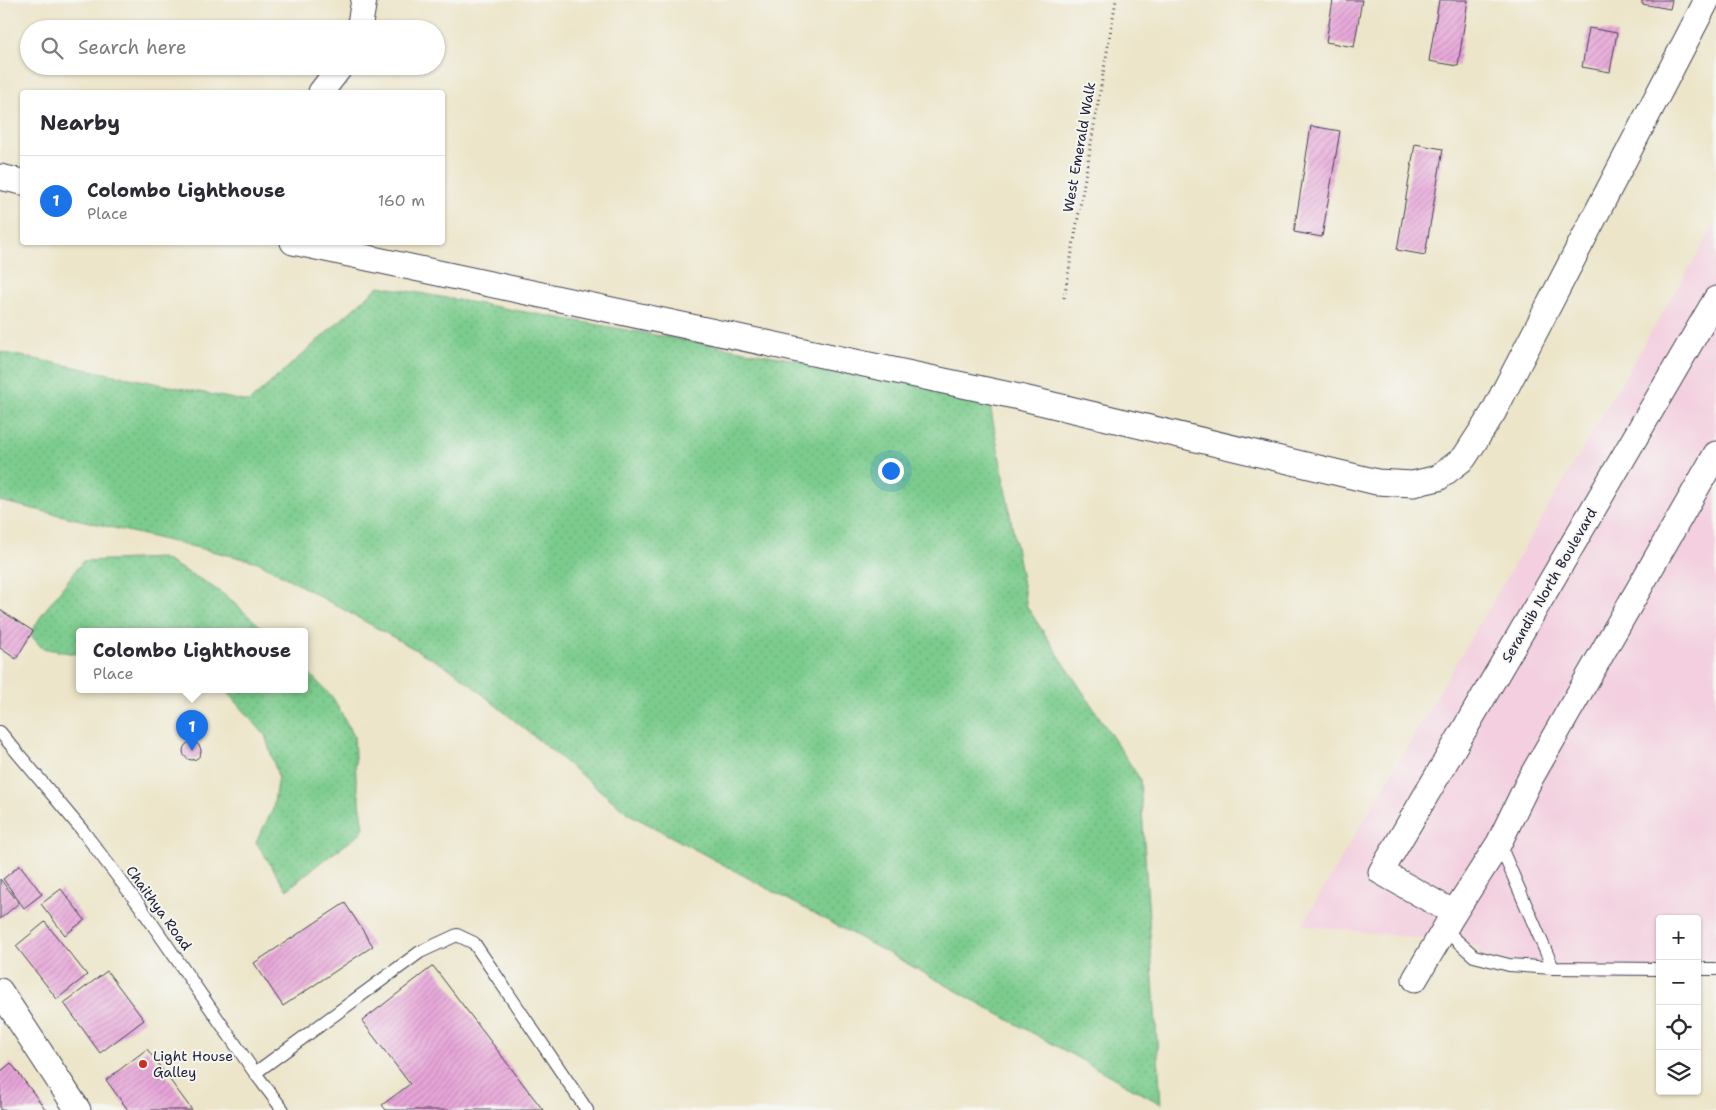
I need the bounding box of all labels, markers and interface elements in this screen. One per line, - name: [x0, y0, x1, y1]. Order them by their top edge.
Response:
- search box: [20, 20, 445, 75]
- icon: search: [38, 34, 66, 62]
- text: Search here: [78, 35, 187, 60]
- street label: West Emerald Walk: [1059, 80, 1099, 214]
- text: Nearby: [40, 109, 120, 137]
- text: Colombo Lighthouse: [87, 178, 285, 203]
- text: 1: [52, 190, 60, 211]
- text: 160 m: [378, 190, 425, 211]
- text: Place: [87, 203, 128, 224]
- your location: [878, 458, 904, 484]
- street label: Serandib North Boulevard: [1497, 504, 1601, 666]
- popup: [76, 628, 308, 693]
- text: Colombo Lighthouse: [93, 638, 291, 663]
- text: Place: [93, 663, 134, 684]
- pin: 1: [176, 710, 208, 751]
- street label: Chaithya Road: [122, 862, 196, 954]
- map controls: [1656, 915, 1701, 1095]
- button: +: [1656, 915, 1701, 960]
- button: −: [1656, 960, 1701, 1005]
- button: locate: [1656, 1005, 1701, 1050]
- place label: Light House Galley: [153, 1047, 233, 1081]
- button: layers: [1656, 1050, 1701, 1095]
- marker: Light House Galley: [137, 1058, 149, 1070]

